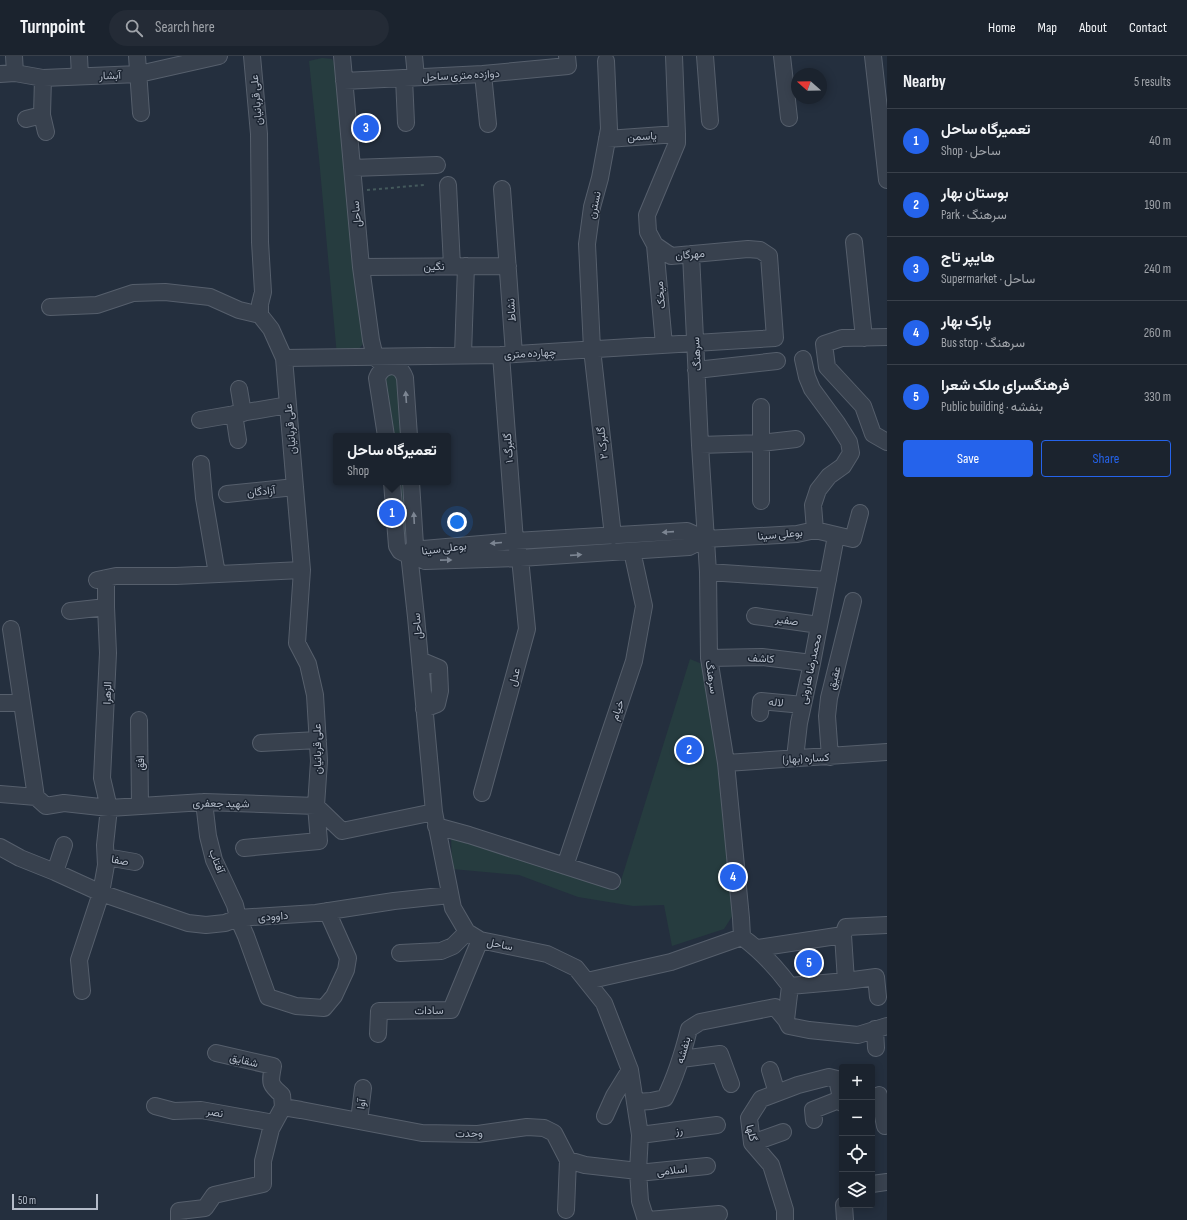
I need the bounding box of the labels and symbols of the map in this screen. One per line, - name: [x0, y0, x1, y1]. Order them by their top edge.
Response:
- street label: دوازده متری ساحل: [422, 67, 500, 84]
- north arrow: [791, 68, 827, 104]
- street label: آبشار: [98, 69, 123, 82]
- street label: علی قربانیان: [248, 74, 265, 126]
- pin: 3: [353, 113, 379, 143]
- street label: یاسمن: [627, 129, 657, 144]
- street label: نسترن: [585, 190, 604, 220]
- street label: ساحل: [349, 200, 364, 228]
- street label: مهرگان: [675, 247, 706, 262]
- street label: نگین: [423, 260, 445, 273]
- street label: میخک: [653, 280, 668, 309]
- street label: نشاط: [504, 298, 519, 322]
- street label: سرهنگ: [689, 336, 704, 371]
- street label: چهارده متری: [503, 346, 557, 362]
- one-way arrow: [403, 391, 410, 403]
- street label: علی قربانیان: [282, 403, 299, 455]
- street label: گلبرک ۲: [594, 426, 611, 460]
- street label: گلبرگ ۱: [501, 432, 516, 463]
- street label: آزادگان: [246, 483, 277, 499]
- pin: 1: [379, 498, 405, 528]
- one-way arrow: [410, 512, 417, 524]
- your location: [447, 512, 467, 532]
- street label: بوعلی سینا: [757, 526, 803, 543]
- one-way arrow: [662, 529, 674, 536]
- street label: بوعلی سینا: [421, 539, 467, 558]
- one-way arrow: [490, 539, 502, 546]
- one-way arrow: [570, 551, 582, 558]
- one-way arrow: [440, 557, 453, 563]
- street label: ساحل: [410, 612, 425, 640]
- street label: صفیر: [774, 612, 799, 629]
- street label: محمدرضا هارونی: [797, 633, 824, 705]
- street label: کاشف: [747, 651, 775, 666]
- street label: سرهنگ: [702, 659, 721, 695]
- street label: عقیق: [825, 665, 844, 691]
- street label: عدل: [506, 666, 523, 688]
- street label: الزهرا: [101, 681, 114, 705]
- street label: لاله: [768, 695, 784, 710]
- street label: خیام: [608, 698, 628, 722]
- street label: علی قربانیان: [311, 723, 324, 774]
- pin: 2: [676, 735, 702, 765]
- street label: کساره (بهار): [782, 751, 830, 766]
- street label: افق: [134, 755, 147, 771]
- street label: شهید جعفری: [192, 797, 250, 811]
- street label: آفتاب: [206, 848, 227, 876]
- street label: صفا: [110, 853, 130, 868]
- pin: 4: [720, 862, 746, 892]
- street label: داوودی: [257, 909, 289, 924]
- street label: ساحل: [486, 935, 514, 954]
- pin: 5: [796, 948, 822, 978]
- street label: سادات: [414, 1004, 444, 1017]
- street label: بنفشه: [673, 1035, 694, 1065]
- street label: شقایق: [228, 1051, 260, 1070]
- street label: آوا: [354, 1097, 369, 1110]
- street label: نصر: [205, 1104, 224, 1120]
- street label: گلها: [743, 1123, 760, 1143]
- street label: رز: [674, 1124, 684, 1138]
- street label: وحدت: [455, 1127, 483, 1140]
- street label: اسلامی: [656, 1162, 688, 1179]
- scale bar: [12, 1192, 98, 1211]

